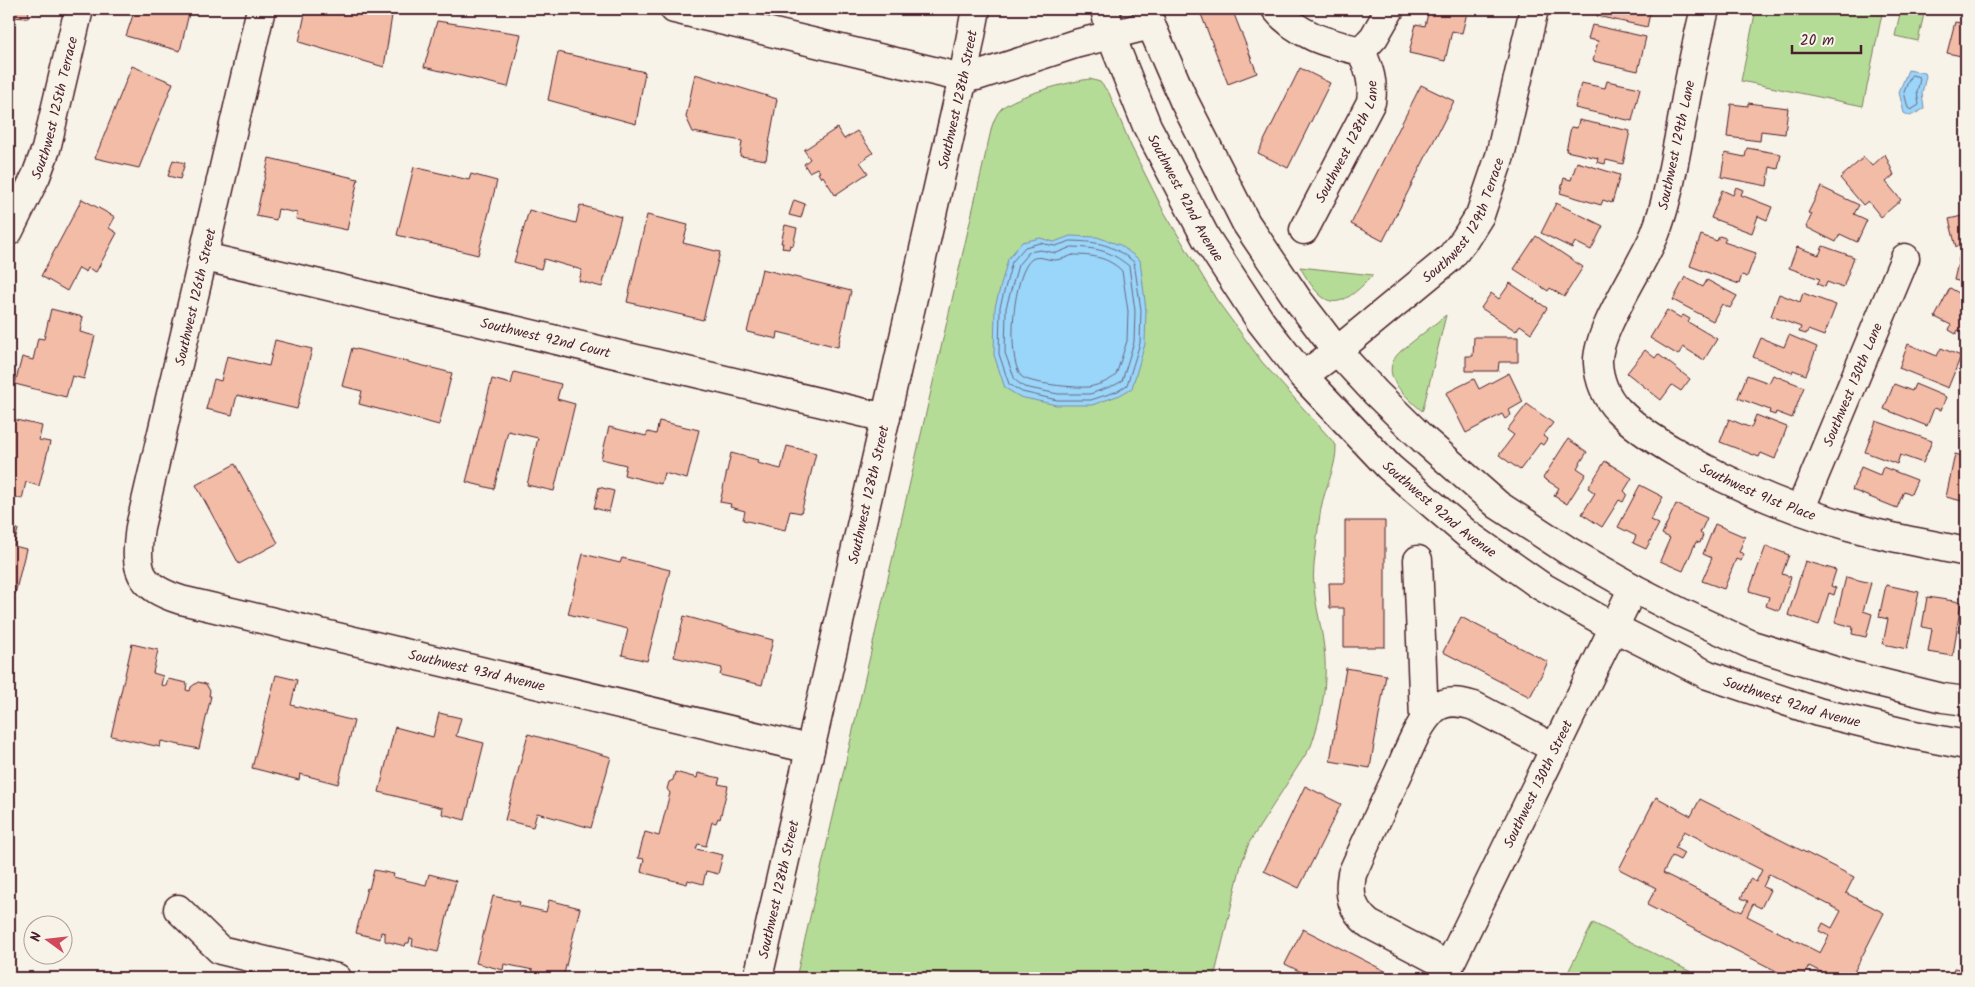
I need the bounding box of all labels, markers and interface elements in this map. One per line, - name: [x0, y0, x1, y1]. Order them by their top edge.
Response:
- scale bar: [1792, 22, 1861, 54]
- street label: Southwest 128th Street: [933, 28, 984, 171]
- text: 20 m: [1800, 29, 1834, 53]
- street label: Southwest 125th Terrace: [26, 34, 84, 183]
- street label: Southwest 129th Lane: [1652, 78, 1702, 212]
- street label: Southwest 128th Lane: [1310, 79, 1384, 207]
- street label: Southwest 92nd Avenue: [1141, 130, 1229, 267]
- street label: Southwest 129th Terrace: [1418, 154, 1511, 289]
- street label: Southwest 126th Street: [169, 226, 223, 368]
- street label: Southwest 92nd Court: [478, 313, 613, 365]
- street label: Southwest 130th Lane: [1818, 319, 1889, 450]
- street label: Southwest 128th Street: [843, 423, 896, 566]
- street label: Southwest 92nd Avenue: [1377, 456, 1501, 564]
- street label: Southwest 91st Place: [1695, 458, 1819, 527]
- street label: Southwest 93rd Avenue: [406, 644, 548, 698]
- street label: Southwest 92nd Avenue: [1720, 671, 1863, 734]
- street label: Southwest 130th Street: [1498, 716, 1579, 852]
- street label: Southwest 128th Street: [753, 818, 806, 961]
- north arrow: [22, 914, 72, 964]
- text: N: [25, 930, 48, 944]

